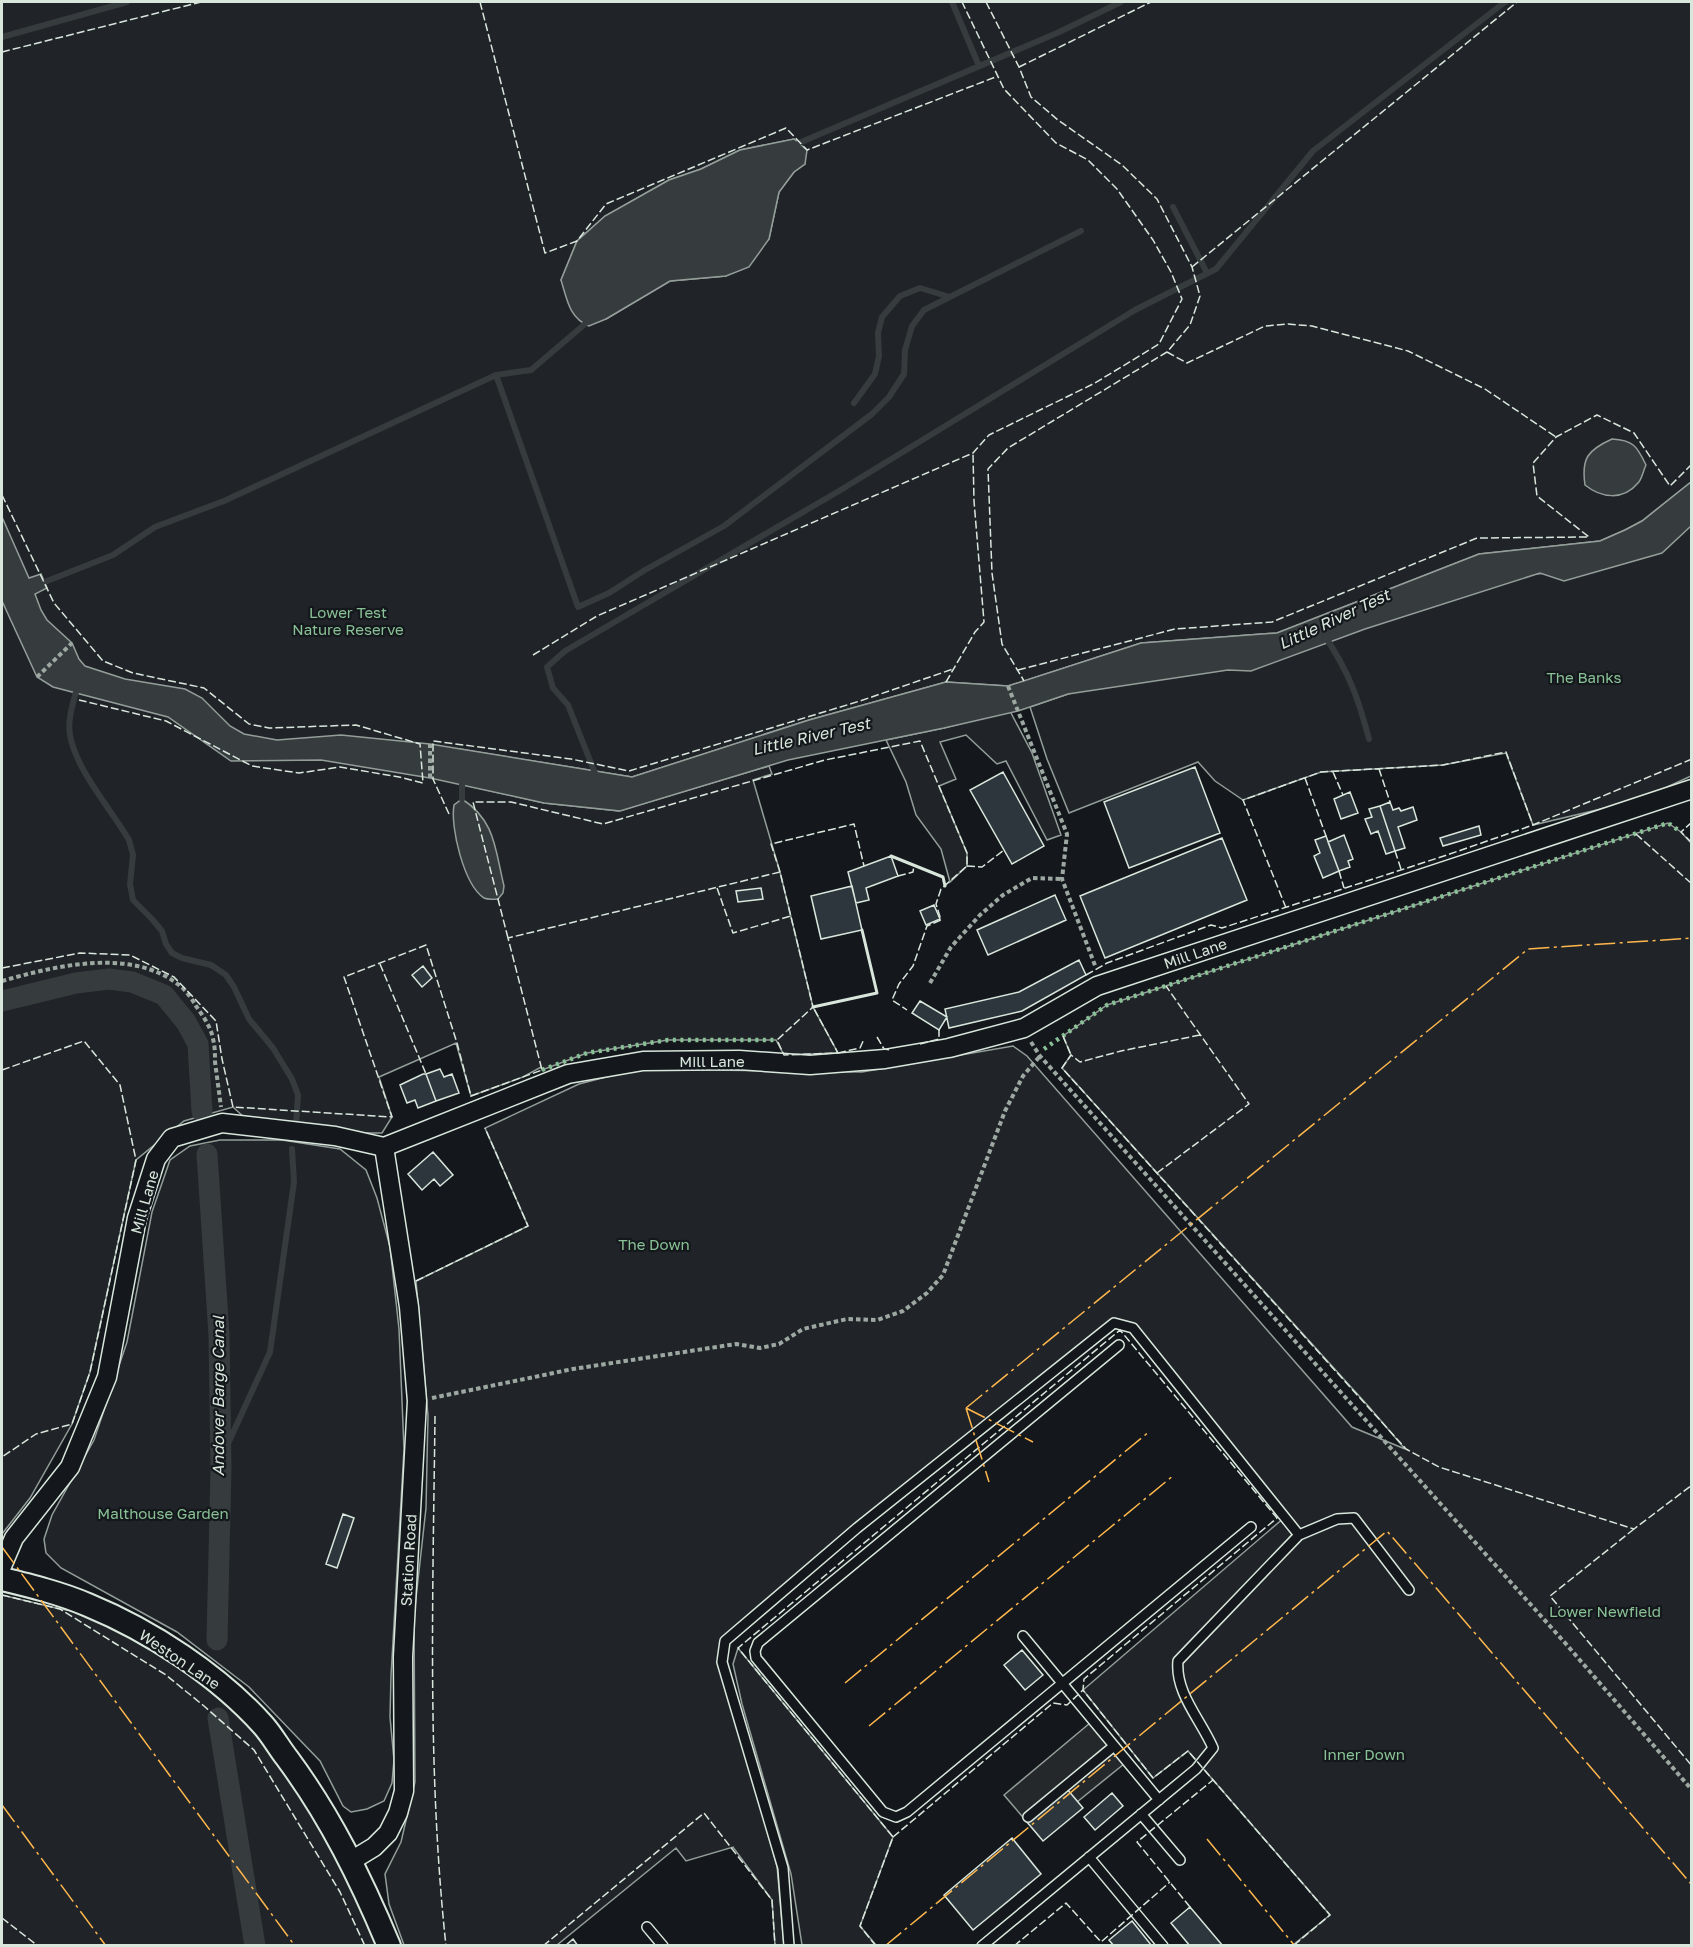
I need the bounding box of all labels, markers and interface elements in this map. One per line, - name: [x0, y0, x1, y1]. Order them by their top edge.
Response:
- water label: Little River Test: [1275, 584, 1394, 653]
- park label: Lower Test Nature Reserve: [292, 603, 404, 638]
- park label: The Banks: [1546, 668, 1622, 686]
- water label: Little River Test: [750, 712, 873, 759]
- street label: Mill Lane: [1161, 934, 1229, 972]
- street label: Mill Lane: [679, 1052, 745, 1070]
- street label: Mill Lane: [126, 1168, 162, 1236]
- park label: The Down: [618, 1235, 690, 1253]
- water label: Andover Barge Canal: [208, 1315, 228, 1476]
- park label: Malthouse Garden: [97, 1504, 229, 1522]
- street label: Station Road: [397, 1513, 419, 1607]
- park label: Lower Newfield: [1549, 1602, 1661, 1620]
- street label: Weston Lane: [136, 1625, 224, 1693]
- park label: Inner Down: [1323, 1745, 1405, 1763]

